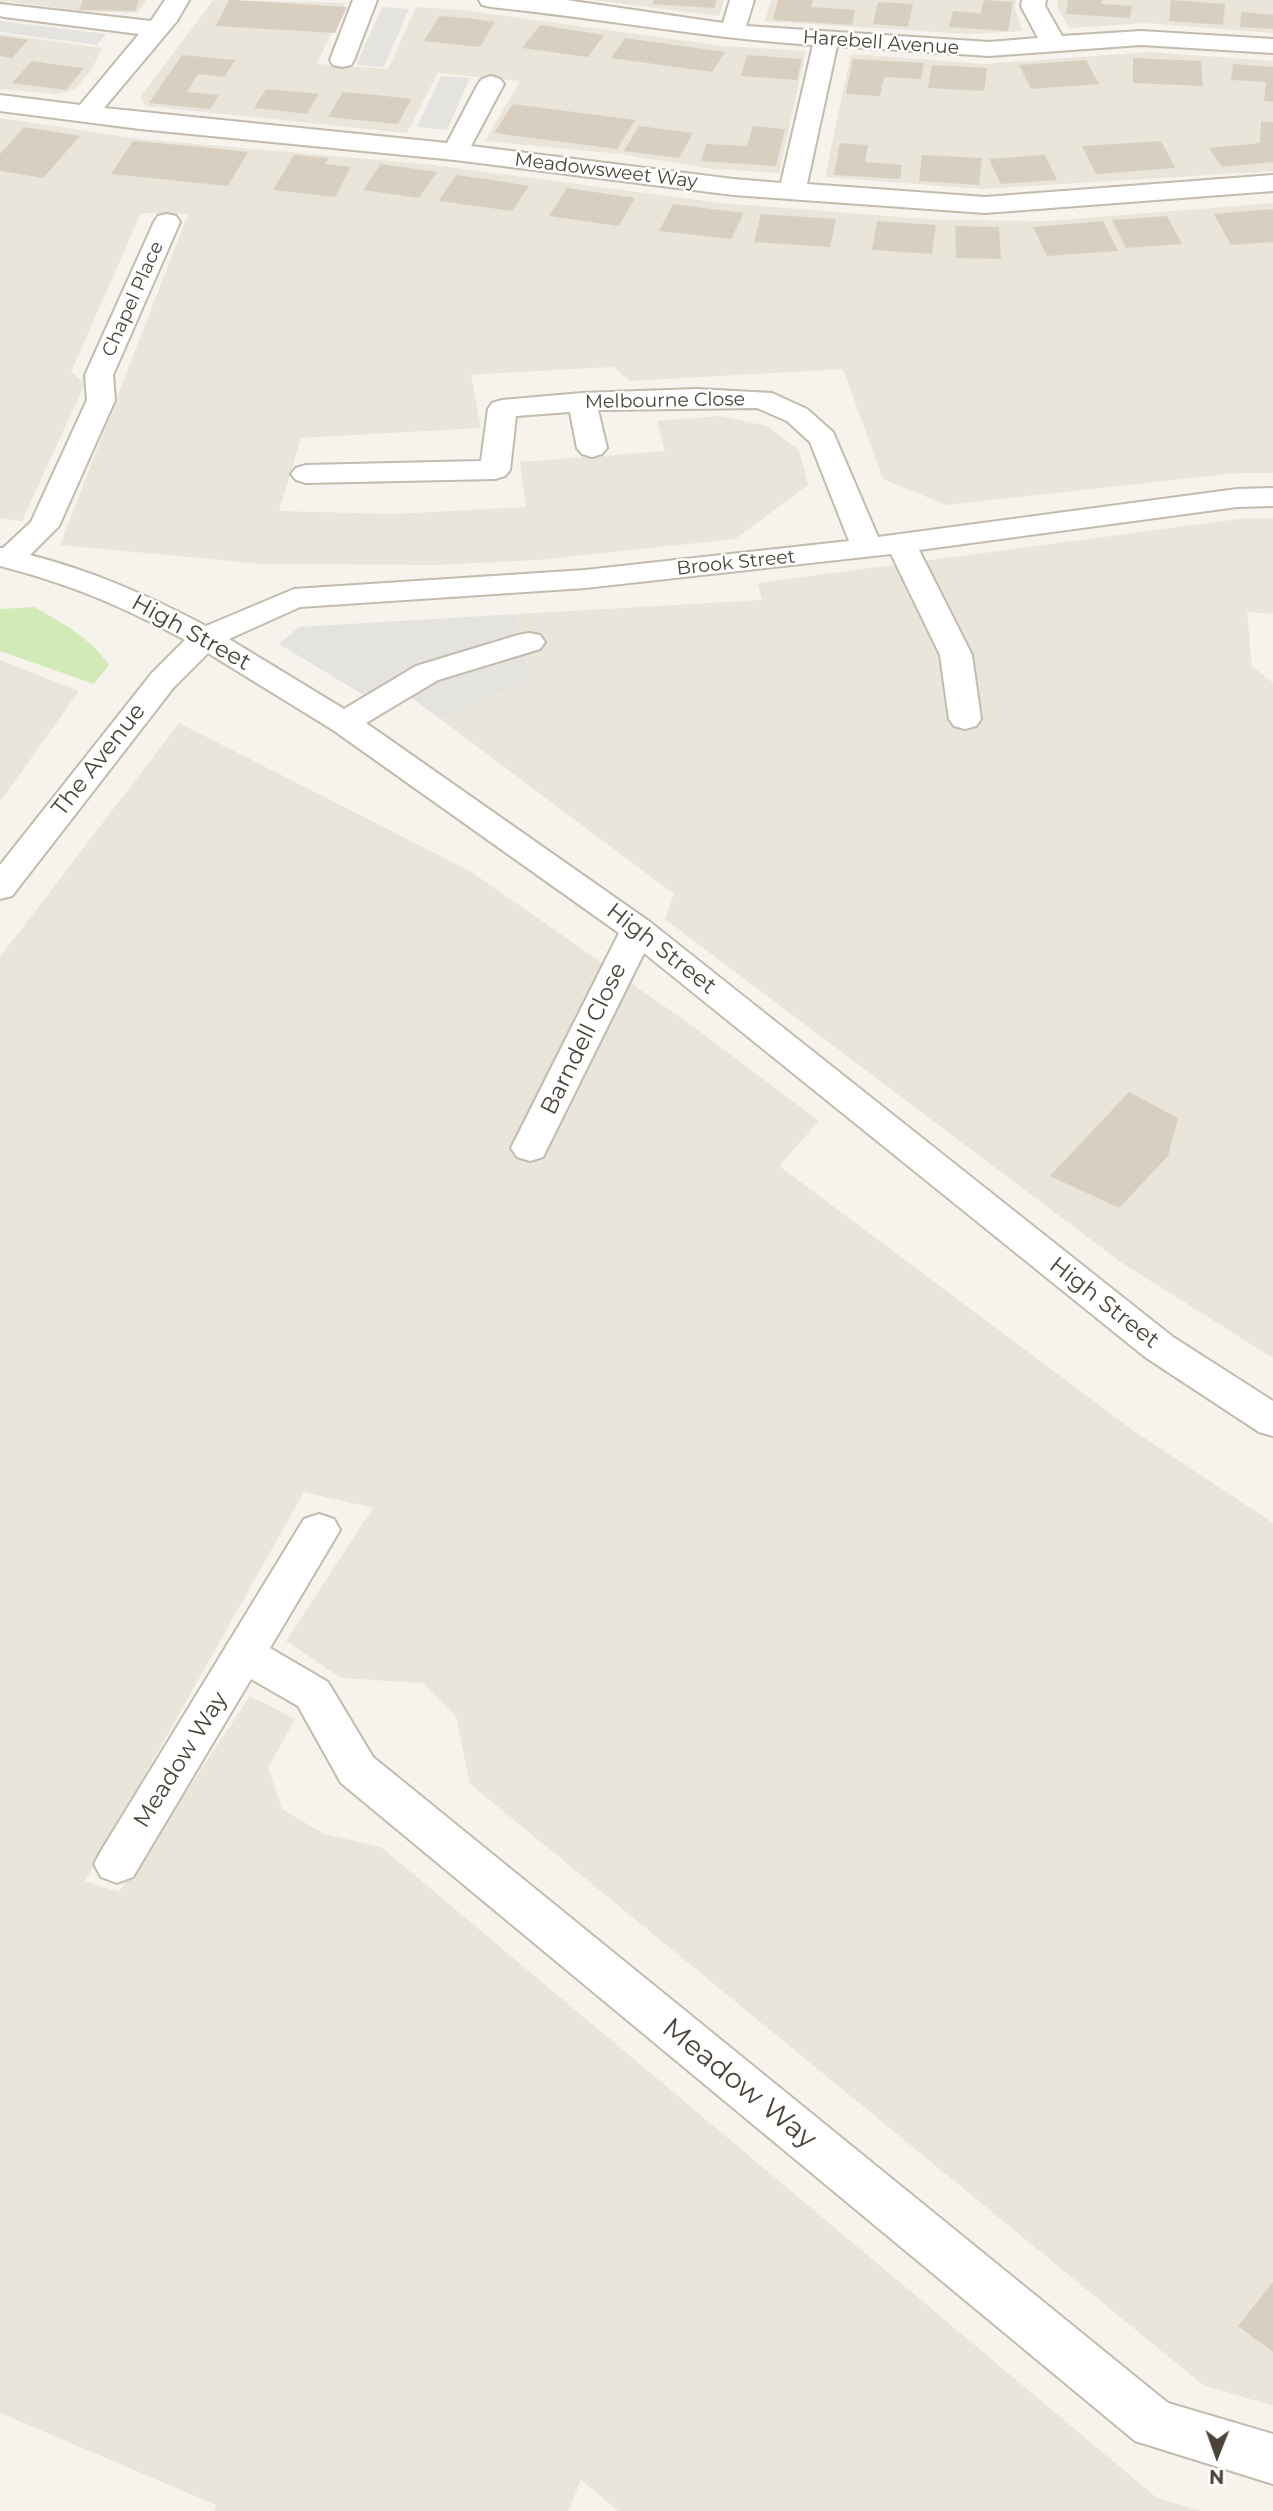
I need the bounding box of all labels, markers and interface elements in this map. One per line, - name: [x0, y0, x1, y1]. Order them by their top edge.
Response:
- street label: Harebell Avenue: [802, 26, 960, 60]
- street label: Meadowsweet Way: [513, 148, 699, 194]
- street label: Chapel Place: [97, 238, 169, 360]
- street label: Melbourne Close: [585, 388, 745, 414]
- street label: Brook Street: [675, 545, 797, 581]
- street label: High Street: [127, 589, 255, 677]
- street label: The Avenue: [46, 698, 152, 822]
- street label: High Street: [601, 898, 721, 1000]
- street label: Barndell Close: [535, 959, 633, 1119]
- street label: High Street: [1044, 1252, 1164, 1354]
- street label: Meadow Way: [128, 1687, 234, 1833]
- street label: Meadow Way: [655, 2012, 823, 2156]
- north arrow: [1182, 2420, 1252, 2490]
- text: N: [1209, 2465, 1225, 2488]

